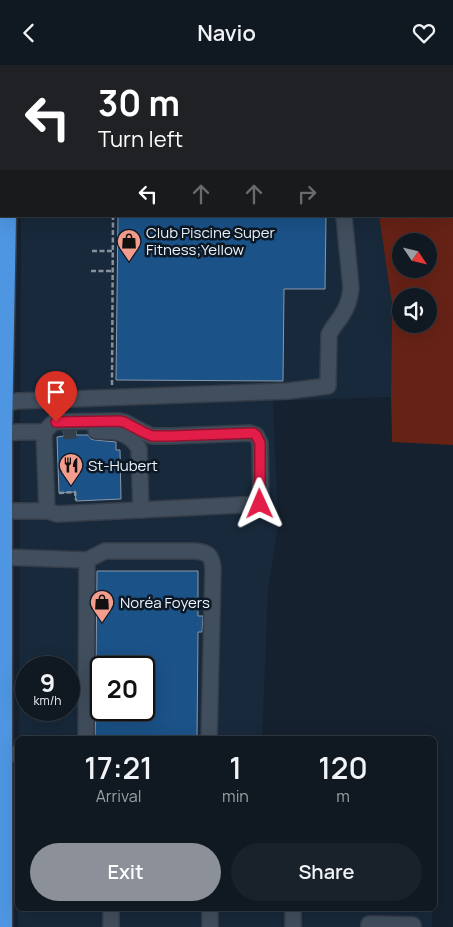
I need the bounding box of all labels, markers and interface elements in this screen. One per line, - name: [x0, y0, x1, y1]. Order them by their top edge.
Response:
- text: Navio: [197, 18, 256, 48]
- icon: back: [15, 19, 43, 47]
- icon: heart: [410, 19, 438, 47]
- text: 30 m: [98, 79, 180, 127]
- icon: left: [15, 85, 80, 150]
- text: Turn left: [98, 124, 183, 154]
- icon: left: [134, 180, 162, 208]
- icon: ahead: [187, 180, 215, 208]
- icon: ahead: [240, 180, 268, 208]
- icon: right: [293, 180, 321, 208]
- place label: Club Piscine Super Fitness;Yellow: [146, 222, 275, 260]
- shop icon: Club Piscine Super Fitness;Yellow: [116, 228, 142, 262]
- north arrow: [392, 233, 438, 277]
- map controls: [392, 233, 437, 333]
- button: sound: [392, 288, 437, 333]
- pin: [35, 371, 77, 422]
- icon: arrive: [42, 378, 70, 406]
- restaurant icon: St-Hubert: [58, 452, 84, 486]
- place label: St-Hubert: [88, 455, 158, 476]
- position arrow: [233, 477, 285, 529]
- shop icon: Noréa Foyers: [89, 589, 115, 623]
- place label: Noréa Foyers: [120, 592, 210, 613]
- speed limit sign: 20: [90, 656, 155, 721]
- text: 9: [40, 665, 55, 700]
- text: km/h: [34, 692, 61, 709]
- text: 17:21: [84, 747, 153, 788]
- text: 1: [229, 747, 242, 788]
- text: 120: [318, 747, 368, 788]
- text: Arrival: [96, 785, 141, 807]
- text: min: [222, 785, 249, 807]
- text: m: [336, 785, 350, 807]
- button: Exit: [30, 843, 221, 901]
- button: Share: [231, 843, 422, 901]

